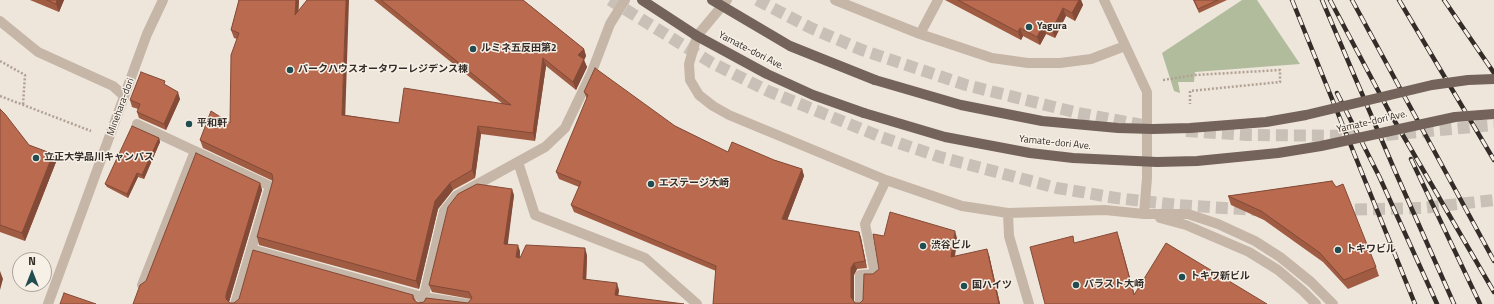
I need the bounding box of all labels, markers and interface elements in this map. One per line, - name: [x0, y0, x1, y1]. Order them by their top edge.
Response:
- place label: Yagura: [1037, 21, 1067, 33]
- marker: Yagura: [1024, 22, 1034, 32]
- street label: Yamate-dori Ave.: [716, 29, 786, 73]
- place label: ルミネ五反田第2: [481, 43, 557, 55]
- marker: ルミネ五反田第2: [468, 44, 478, 54]
- place label: パークハウスオータワーレジデンス棟: [298, 64, 468, 76]
- marker: パークハウスオータワーレジデンス棟: [285, 65, 295, 75]
- street label: Minehara-dori: [105, 77, 137, 137]
- street label: Yamate-dori Ave.: [1335, 108, 1409, 136]
- place label: 平和軒: [197, 118, 227, 130]
- marker: 平和軒: [184, 119, 194, 129]
- street label: Yamate-dori Ave.: [1018, 133, 1092, 153]
- place label: 立正大学品川キャンパス: [44, 152, 154, 164]
- marker: 立正大学品川キャンパス: [31, 153, 41, 163]
- place label: エステージ大崎: [659, 178, 729, 190]
- marker: エステージ大崎: [646, 179, 656, 189]
- place label: 渋谷ビル: [931, 240, 971, 252]
- marker: 渋谷ビル: [918, 241, 928, 251]
- place label: トキワビル: [1346, 244, 1396, 256]
- marker: トキワビル: [1333, 245, 1343, 255]
- north arrow: [12, 252, 52, 292]
- text: N: [28, 253, 36, 269]
- place label: トキワ新ビル: [1190, 271, 1250, 283]
- marker: トキワ新ビル: [1177, 272, 1187, 282]
- place label: パラスト大崎: [1084, 279, 1144, 291]
- place label: 国ハイツ: [972, 280, 1012, 292]
- marker: パラスト大崎: [1071, 280, 1081, 290]
- marker: 国ハイツ: [959, 281, 969, 291]

